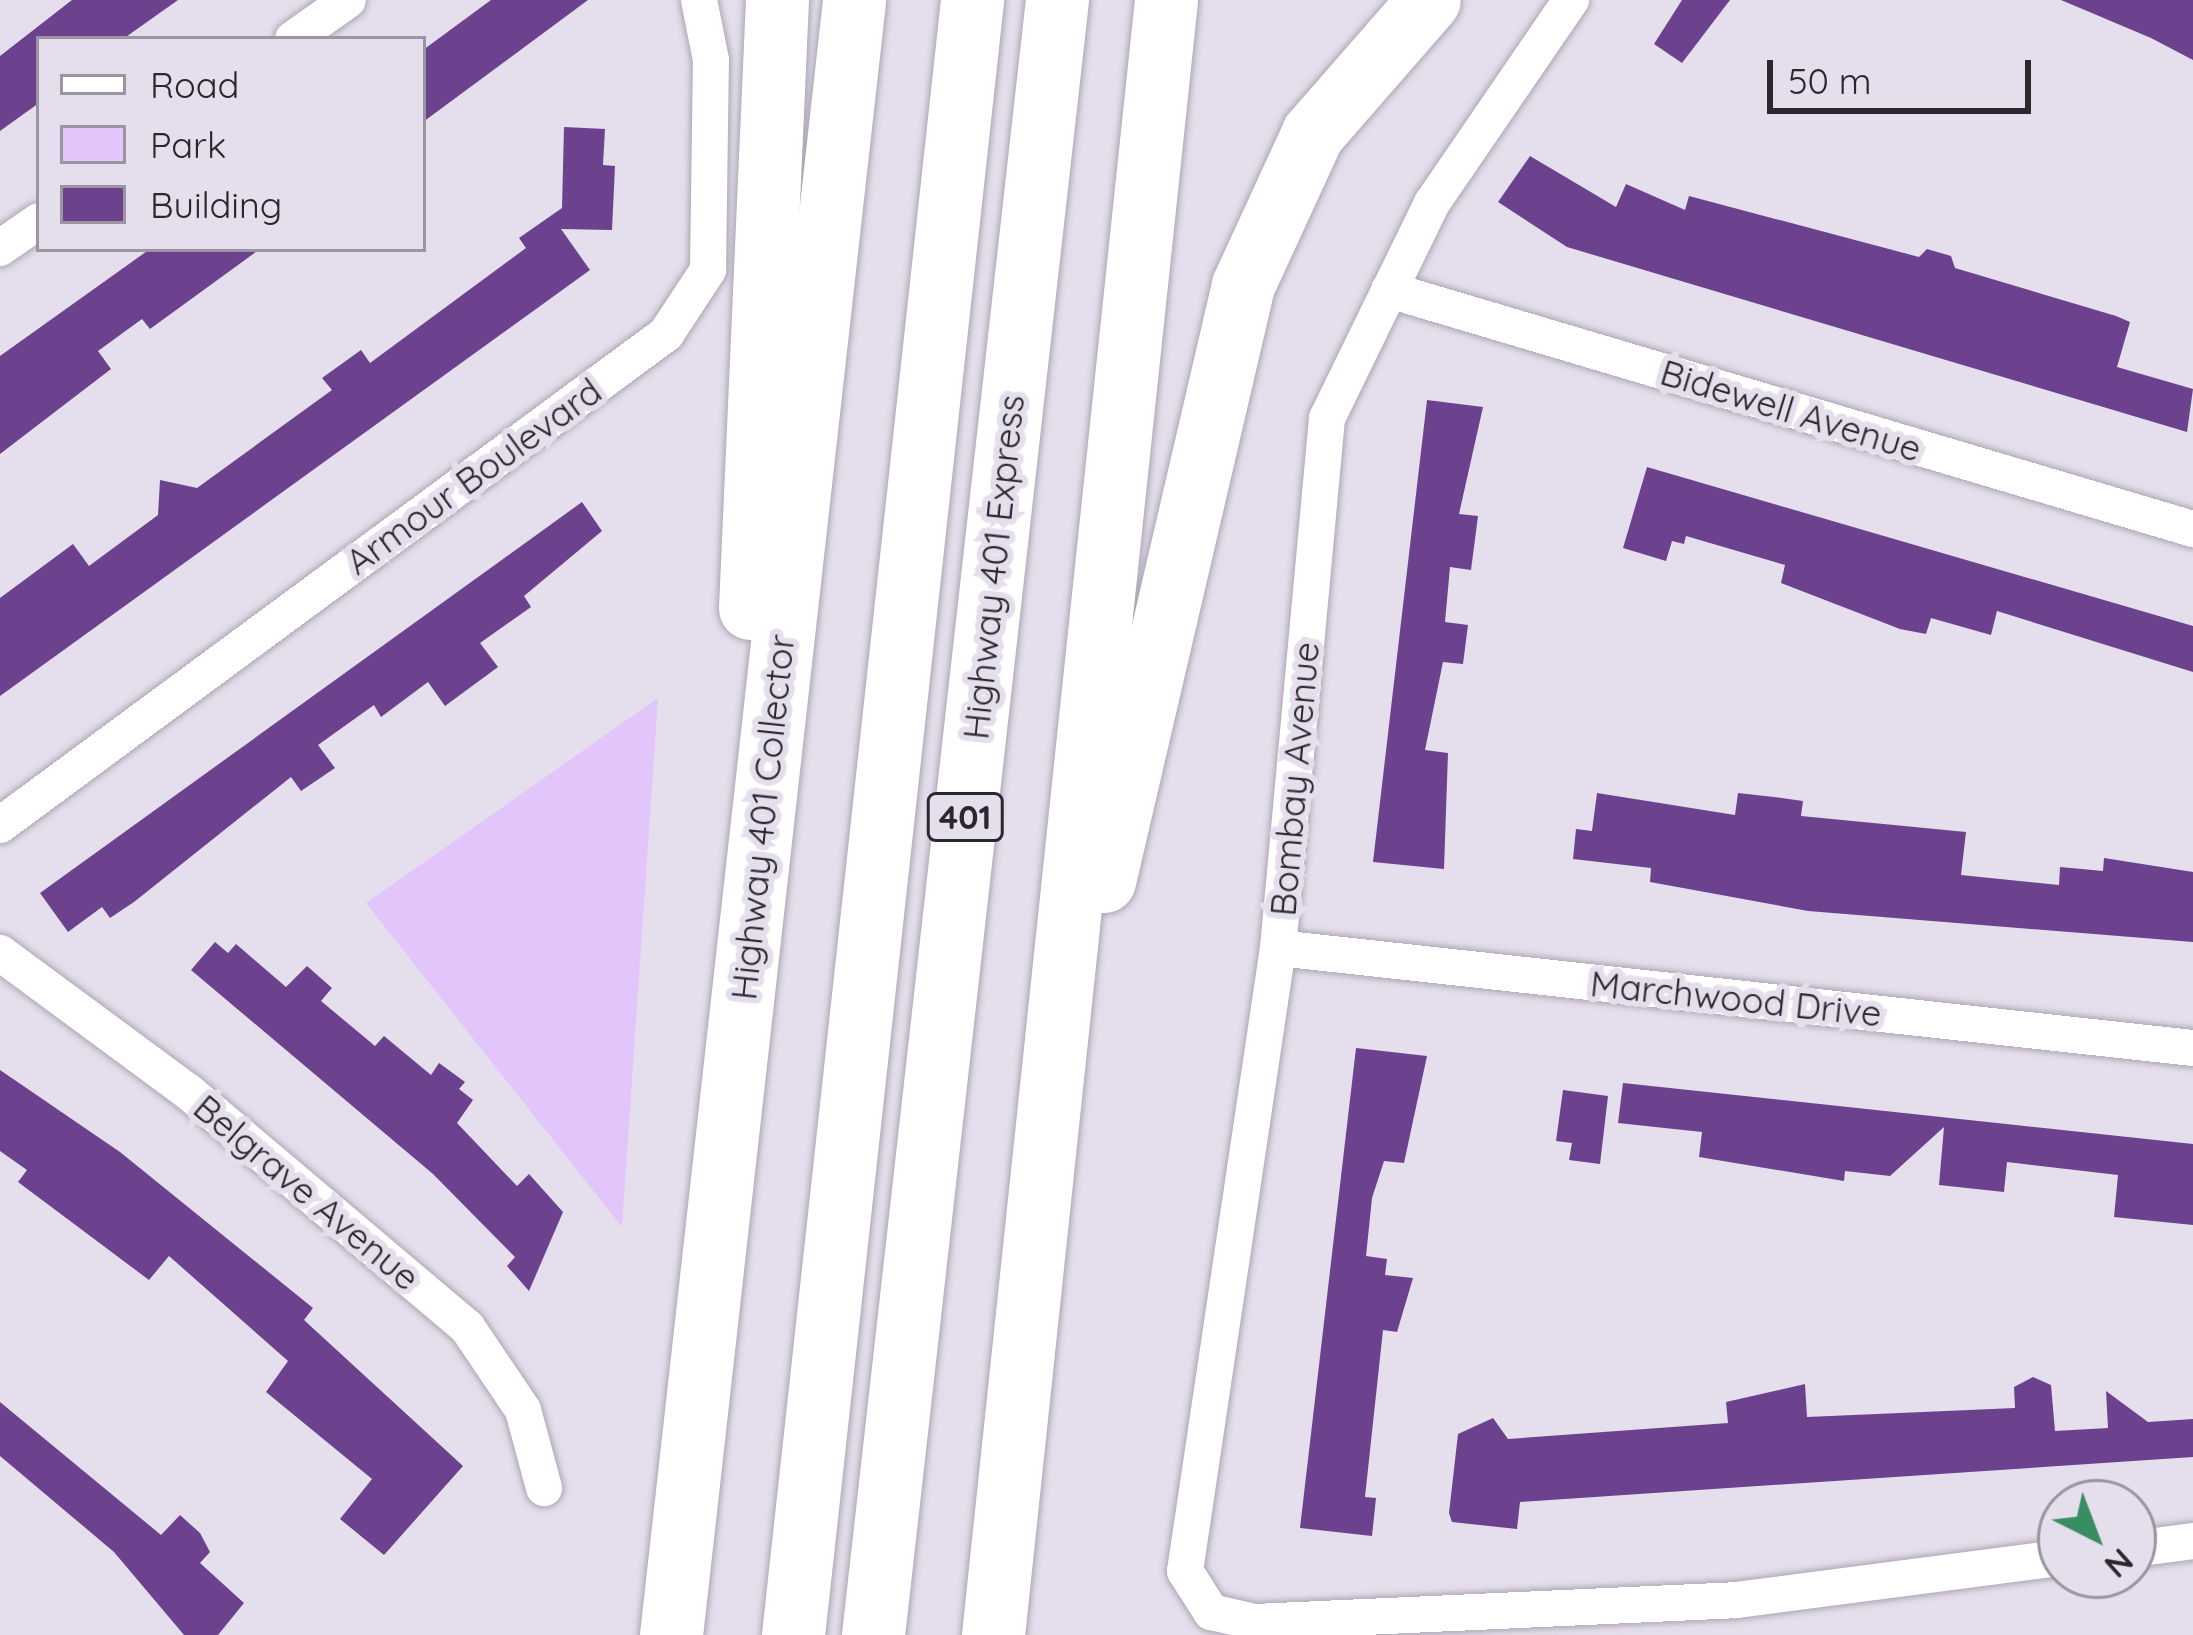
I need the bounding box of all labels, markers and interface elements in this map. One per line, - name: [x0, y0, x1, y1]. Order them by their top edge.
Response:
- legend: [36, 36, 426, 252]
- scale bar: [1773, 36, 2037, 110]
- text: 50 m: [1788, 58, 1872, 103]
- text: Road: [150, 62, 239, 107]
- text: Park: [150, 122, 226, 167]
- text: Building: [150, 182, 282, 227]
- street label: Bidewell Avenue: [1655, 350, 1927, 470]
- street label: Armour Boulevard: [337, 369, 609, 583]
- street label: Highway 401 Express: [953, 393, 1033, 741]
- street label: Highway 401 Collector: [721, 632, 803, 1002]
- street label: Bombay Avenue: [1260, 640, 1328, 918]
- road number: 401: [926, 790, 1004, 844]
- street label: Marchwood Drive: [1588, 961, 1884, 1035]
- street label: Belgrave Avenue: [185, 1085, 429, 1299]
- north arrow: [2037, 1479, 2157, 1599]
- text: N: [2097, 1541, 2142, 1587]

